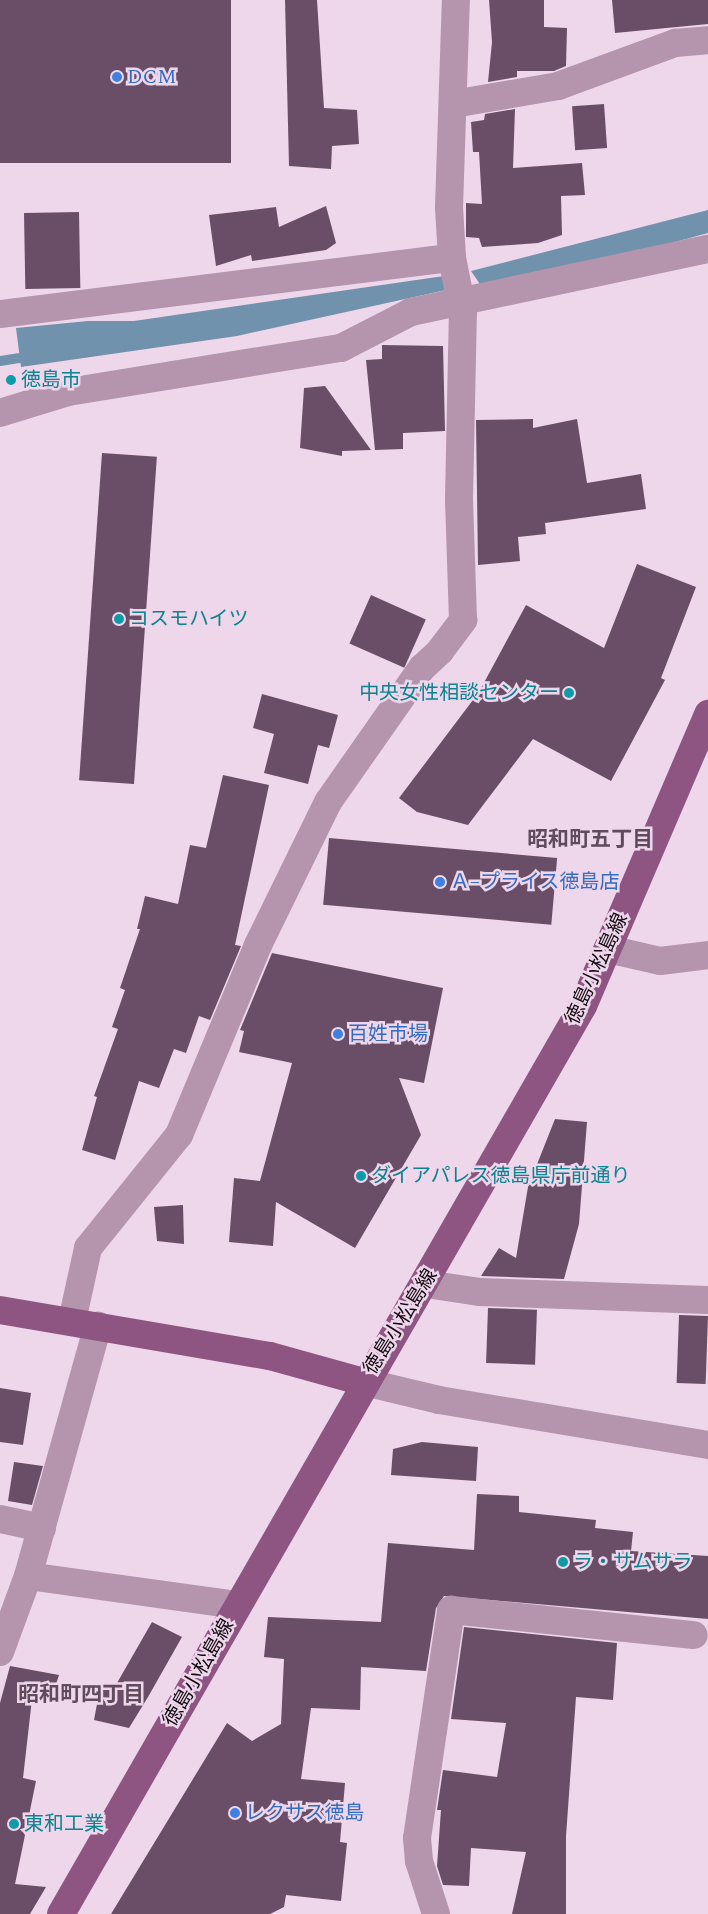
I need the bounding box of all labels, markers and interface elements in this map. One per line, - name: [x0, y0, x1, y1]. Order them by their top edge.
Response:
- place label: DCM: [127, 65, 176, 89]
- marker: DCM: [111, 71, 123, 83]
- place label: 徳島市: [21, 368, 81, 392]
- marker: 徳島市: [5, 374, 17, 386]
- place label: コスモハイツ: [129, 607, 249, 631]
- marker: コスモハイツ: [113, 613, 125, 625]
- place label: 中央女性相談センター: [359, 681, 559, 705]
- marker: 中央女性相談センター: [563, 687, 575, 699]
- district label: 昭和町五丁目: [527, 827, 653, 853]
- place label: Ａ−プライス徳島店: [450, 870, 620, 894]
- marker: Ａ−プライス徳島店: [434, 876, 446, 888]
- street label: 徳島小松島線: [561, 910, 633, 1028]
- place label: 百姓市場: [348, 1022, 428, 1046]
- marker: 百姓市場: [332, 1028, 344, 1040]
- place label: ダイアパレス徳島県庁前通り: [371, 1164, 631, 1188]
- marker: ダイアパレス徳島県庁前通り: [355, 1170, 367, 1182]
- street label: 徳島小松島線: [359, 1265, 443, 1379]
- place label: ラ・サムサラ: [573, 1550, 693, 1574]
- marker: ラ・サムサラ: [557, 1556, 569, 1568]
- street label: 徳島小松島線: [159, 1615, 239, 1731]
- district label: 昭和町四丁目: [18, 1682, 144, 1708]
- place label: レクサス徳島: [245, 1801, 365, 1825]
- marker: レクサス徳島: [229, 1807, 241, 1819]
- place label: 東和工業: [24, 1812, 104, 1836]
- marker: 東和工業: [8, 1818, 20, 1830]

